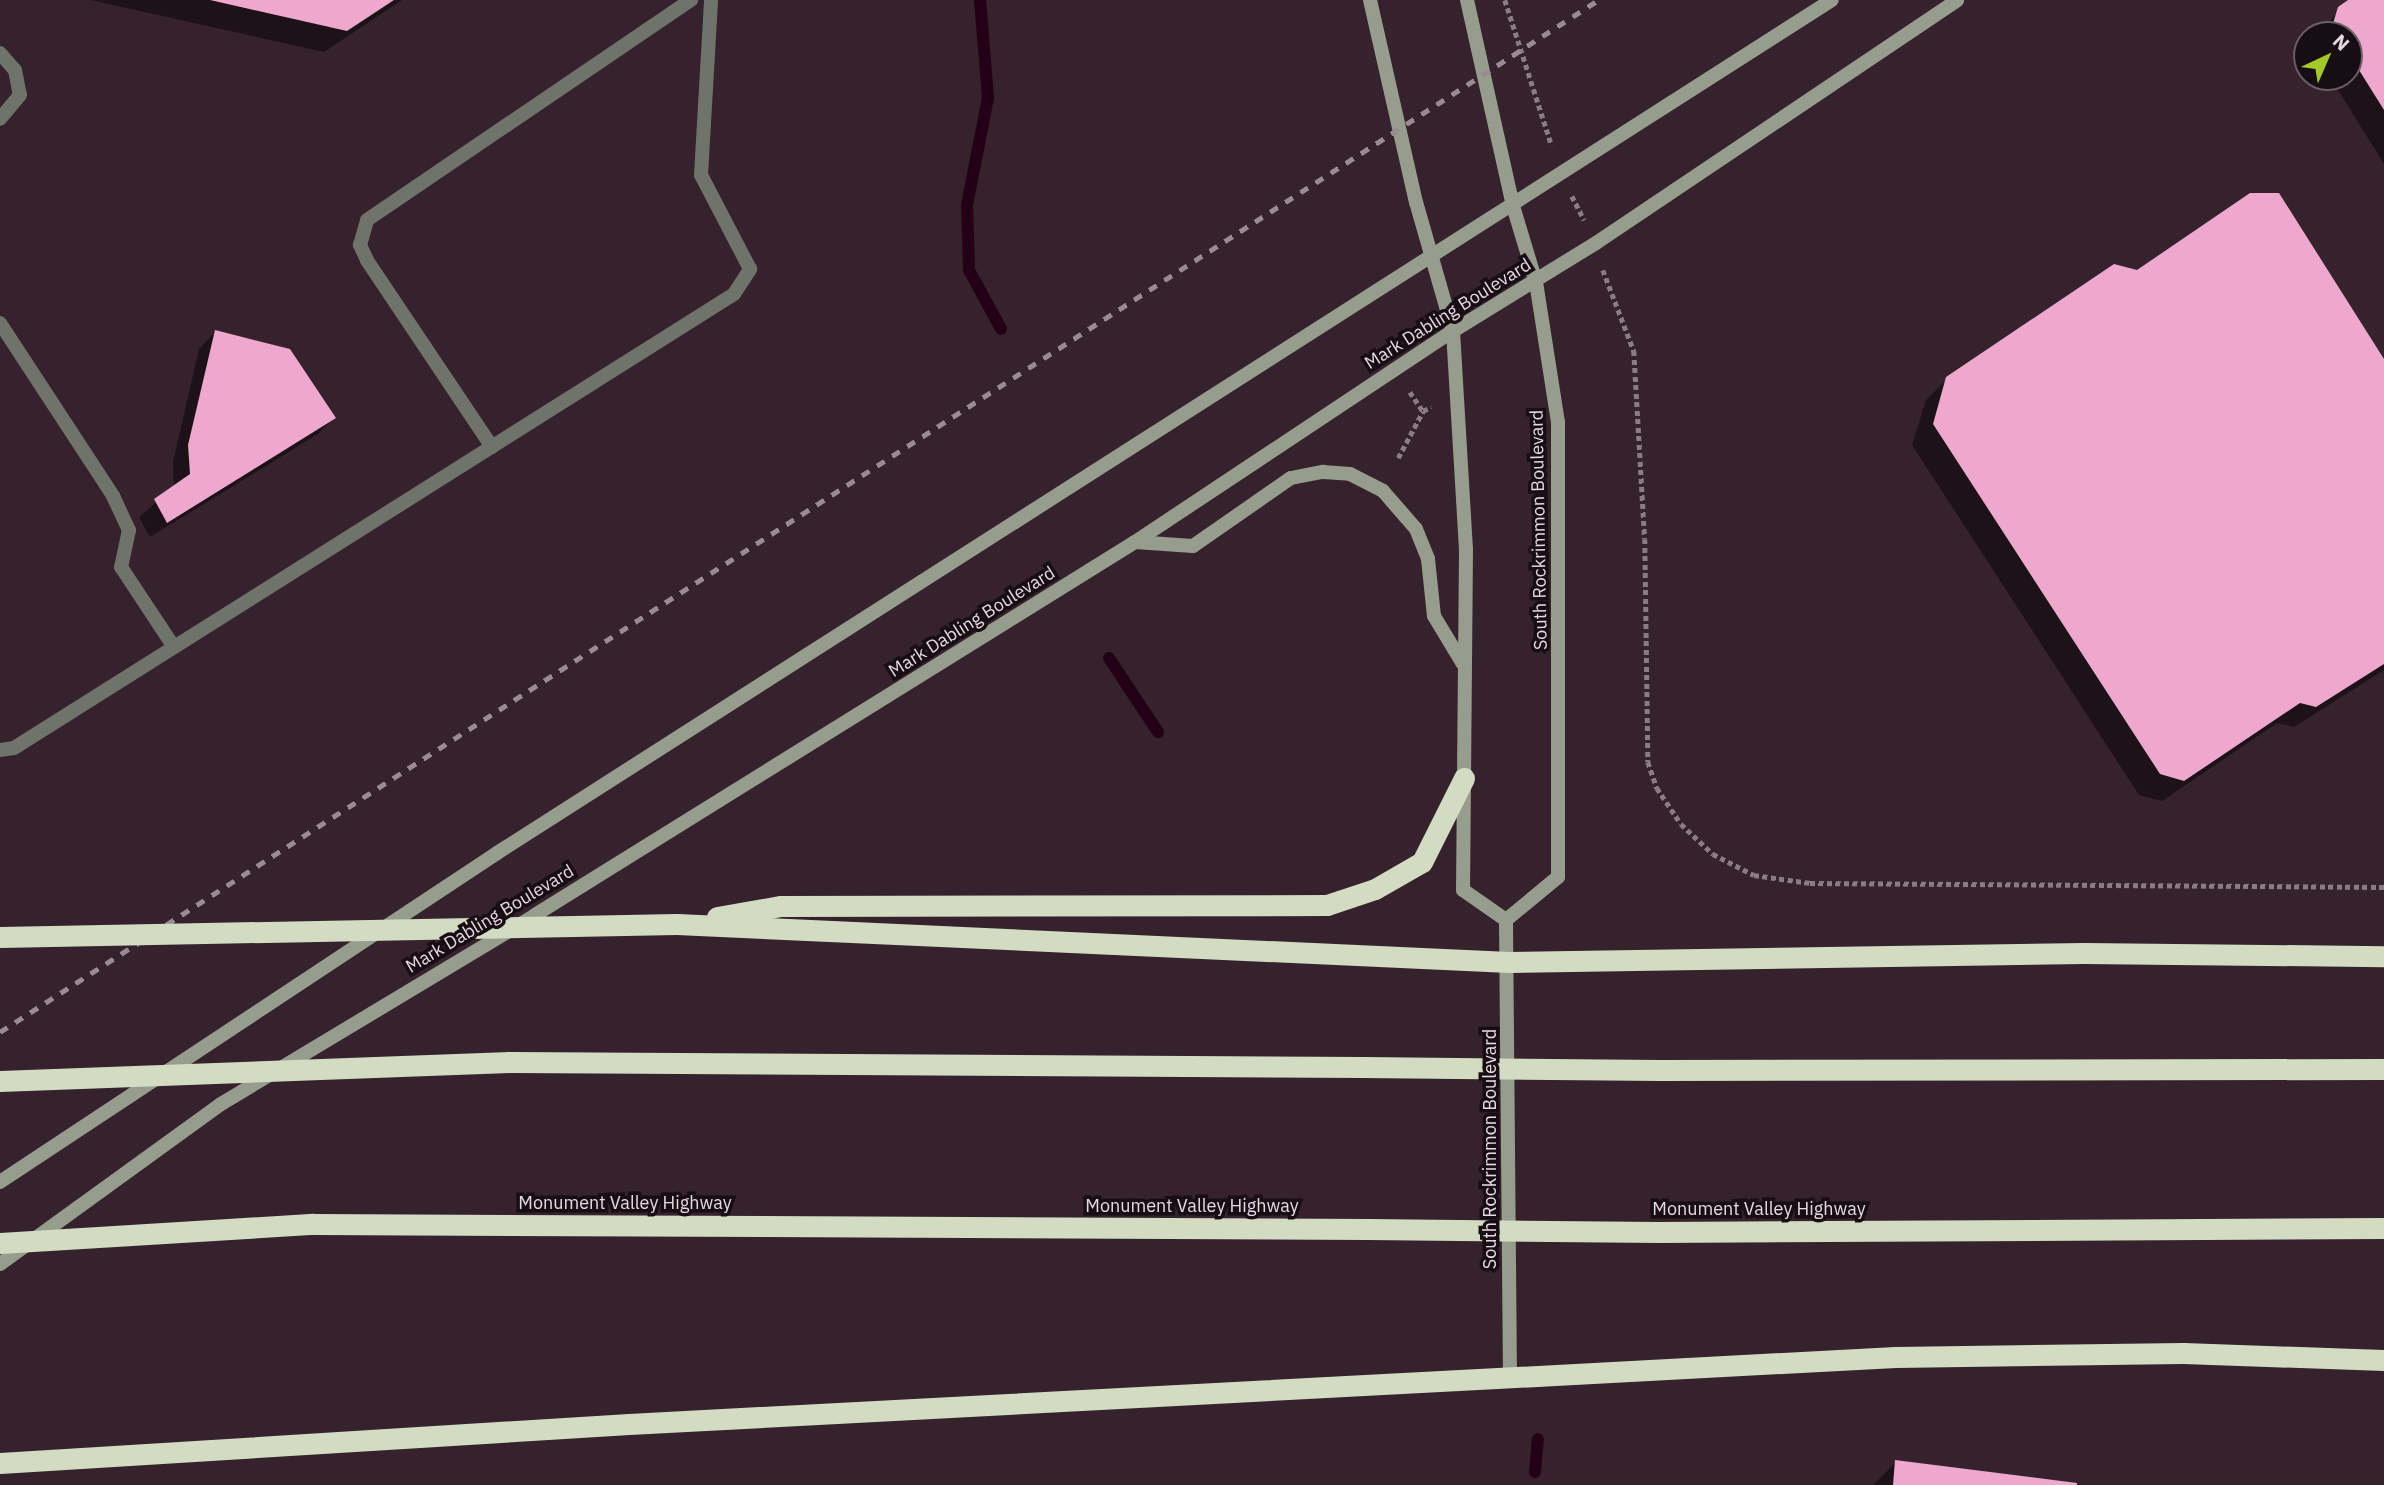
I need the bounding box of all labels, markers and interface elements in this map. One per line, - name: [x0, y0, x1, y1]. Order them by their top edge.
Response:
- north arrow: [2293, 21, 2363, 91]
- text: N: [2328, 29, 2354, 56]
- street label: Mark Dabling Boulevard: [1361, 254, 1535, 374]
- street label: South Rockrimmon Boulevard: [1526, 410, 1552, 650]
- street label: Mark Dabling Boulevard: [885, 562, 1059, 682]
- street label: Mark Dabling Boulevard: [402, 860, 578, 978]
- street label: South Rockrimmon Boulevard: [1479, 1029, 1501, 1269]
- street label: Monument Valley Highway: [518, 1192, 732, 1214]
- street label: Monument Valley Highway: [1085, 1195, 1299, 1217]
- street label: Monument Valley Highway: [1652, 1198, 1866, 1220]

